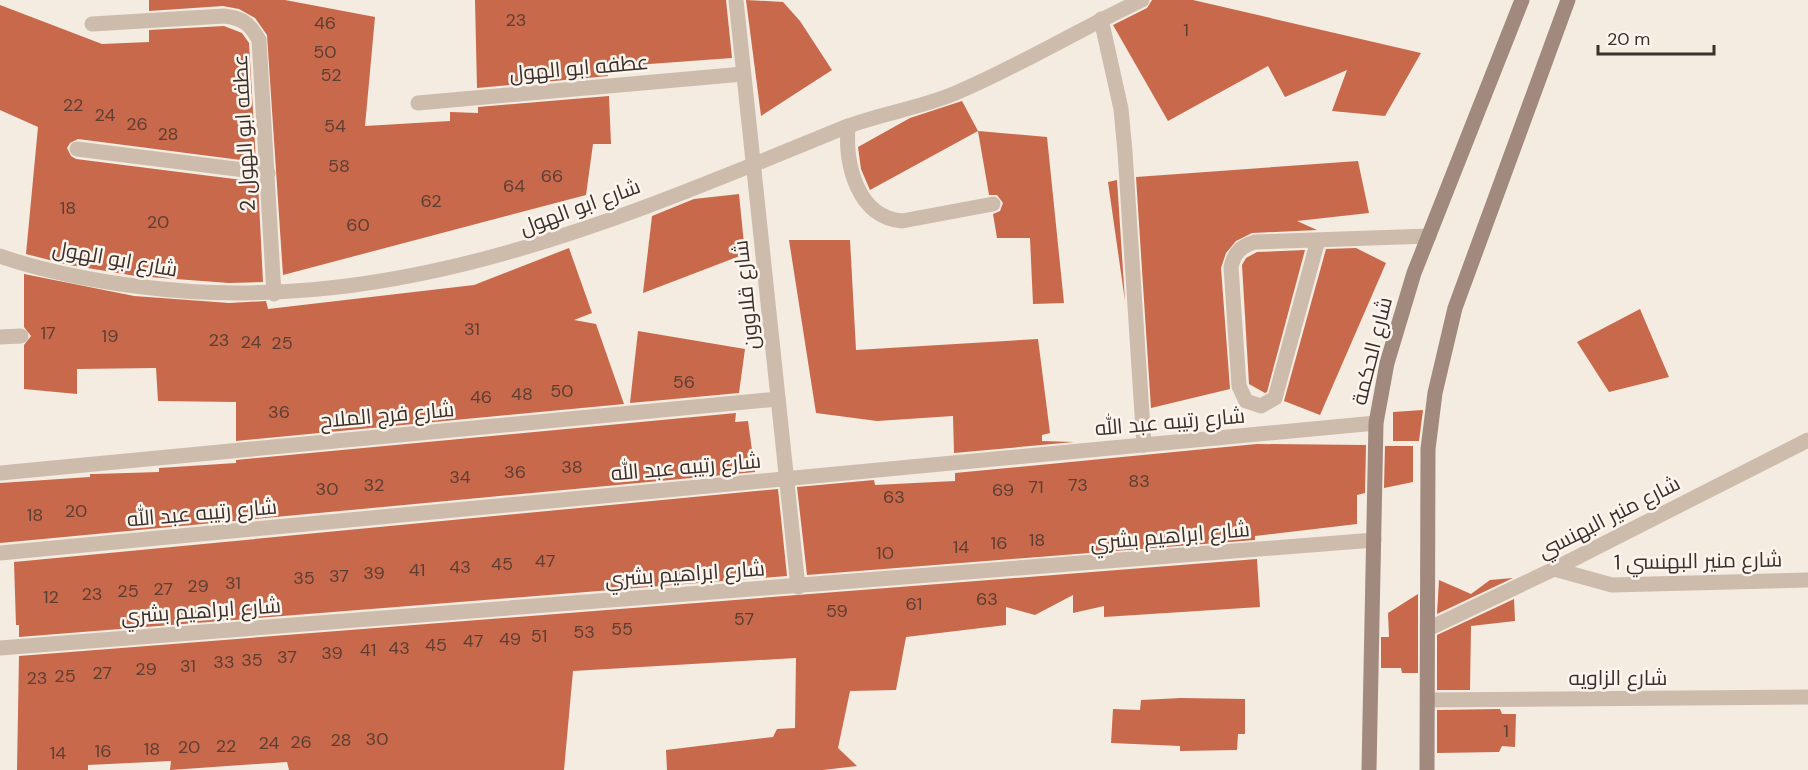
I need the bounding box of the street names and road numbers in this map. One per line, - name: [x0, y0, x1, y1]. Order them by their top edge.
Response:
- street label: عطفه ابو الهول: [508, 48, 650, 88]
- street label: عطفه ابو الهول 2: [226, 54, 262, 212]
- street label: شارع ابو الهول: [516, 172, 644, 242]
- street label: شارع ابو الهول: [50, 234, 180, 284]
- street label: شارع قلاوون: [726, 239, 766, 351]
- street label: شارع الحكمة: [1345, 294, 1399, 408]
- street label: شارع فرج الملاح: [319, 395, 455, 435]
- street label: شارع رتيبه عبد الله: [1094, 401, 1246, 443]
- street label: شارع رتيبه عبد الله: [610, 446, 762, 488]
- street label: شارع منير البهنسي: [1533, 469, 1685, 566]
- street label: شارع رتيبه عبد الله: [126, 492, 278, 534]
- street label: شارع ابراهيم بشري: [1089, 515, 1251, 559]
- street label: شارع منير البهنسي 1: [1614, 546, 1782, 577]
- street label: شارع ابراهيم بشري: [604, 554, 766, 596]
- street label: شارع ابراهيم بشري: [120, 591, 282, 633]
- street label: شارع الزاويه: [1569, 664, 1667, 692]

